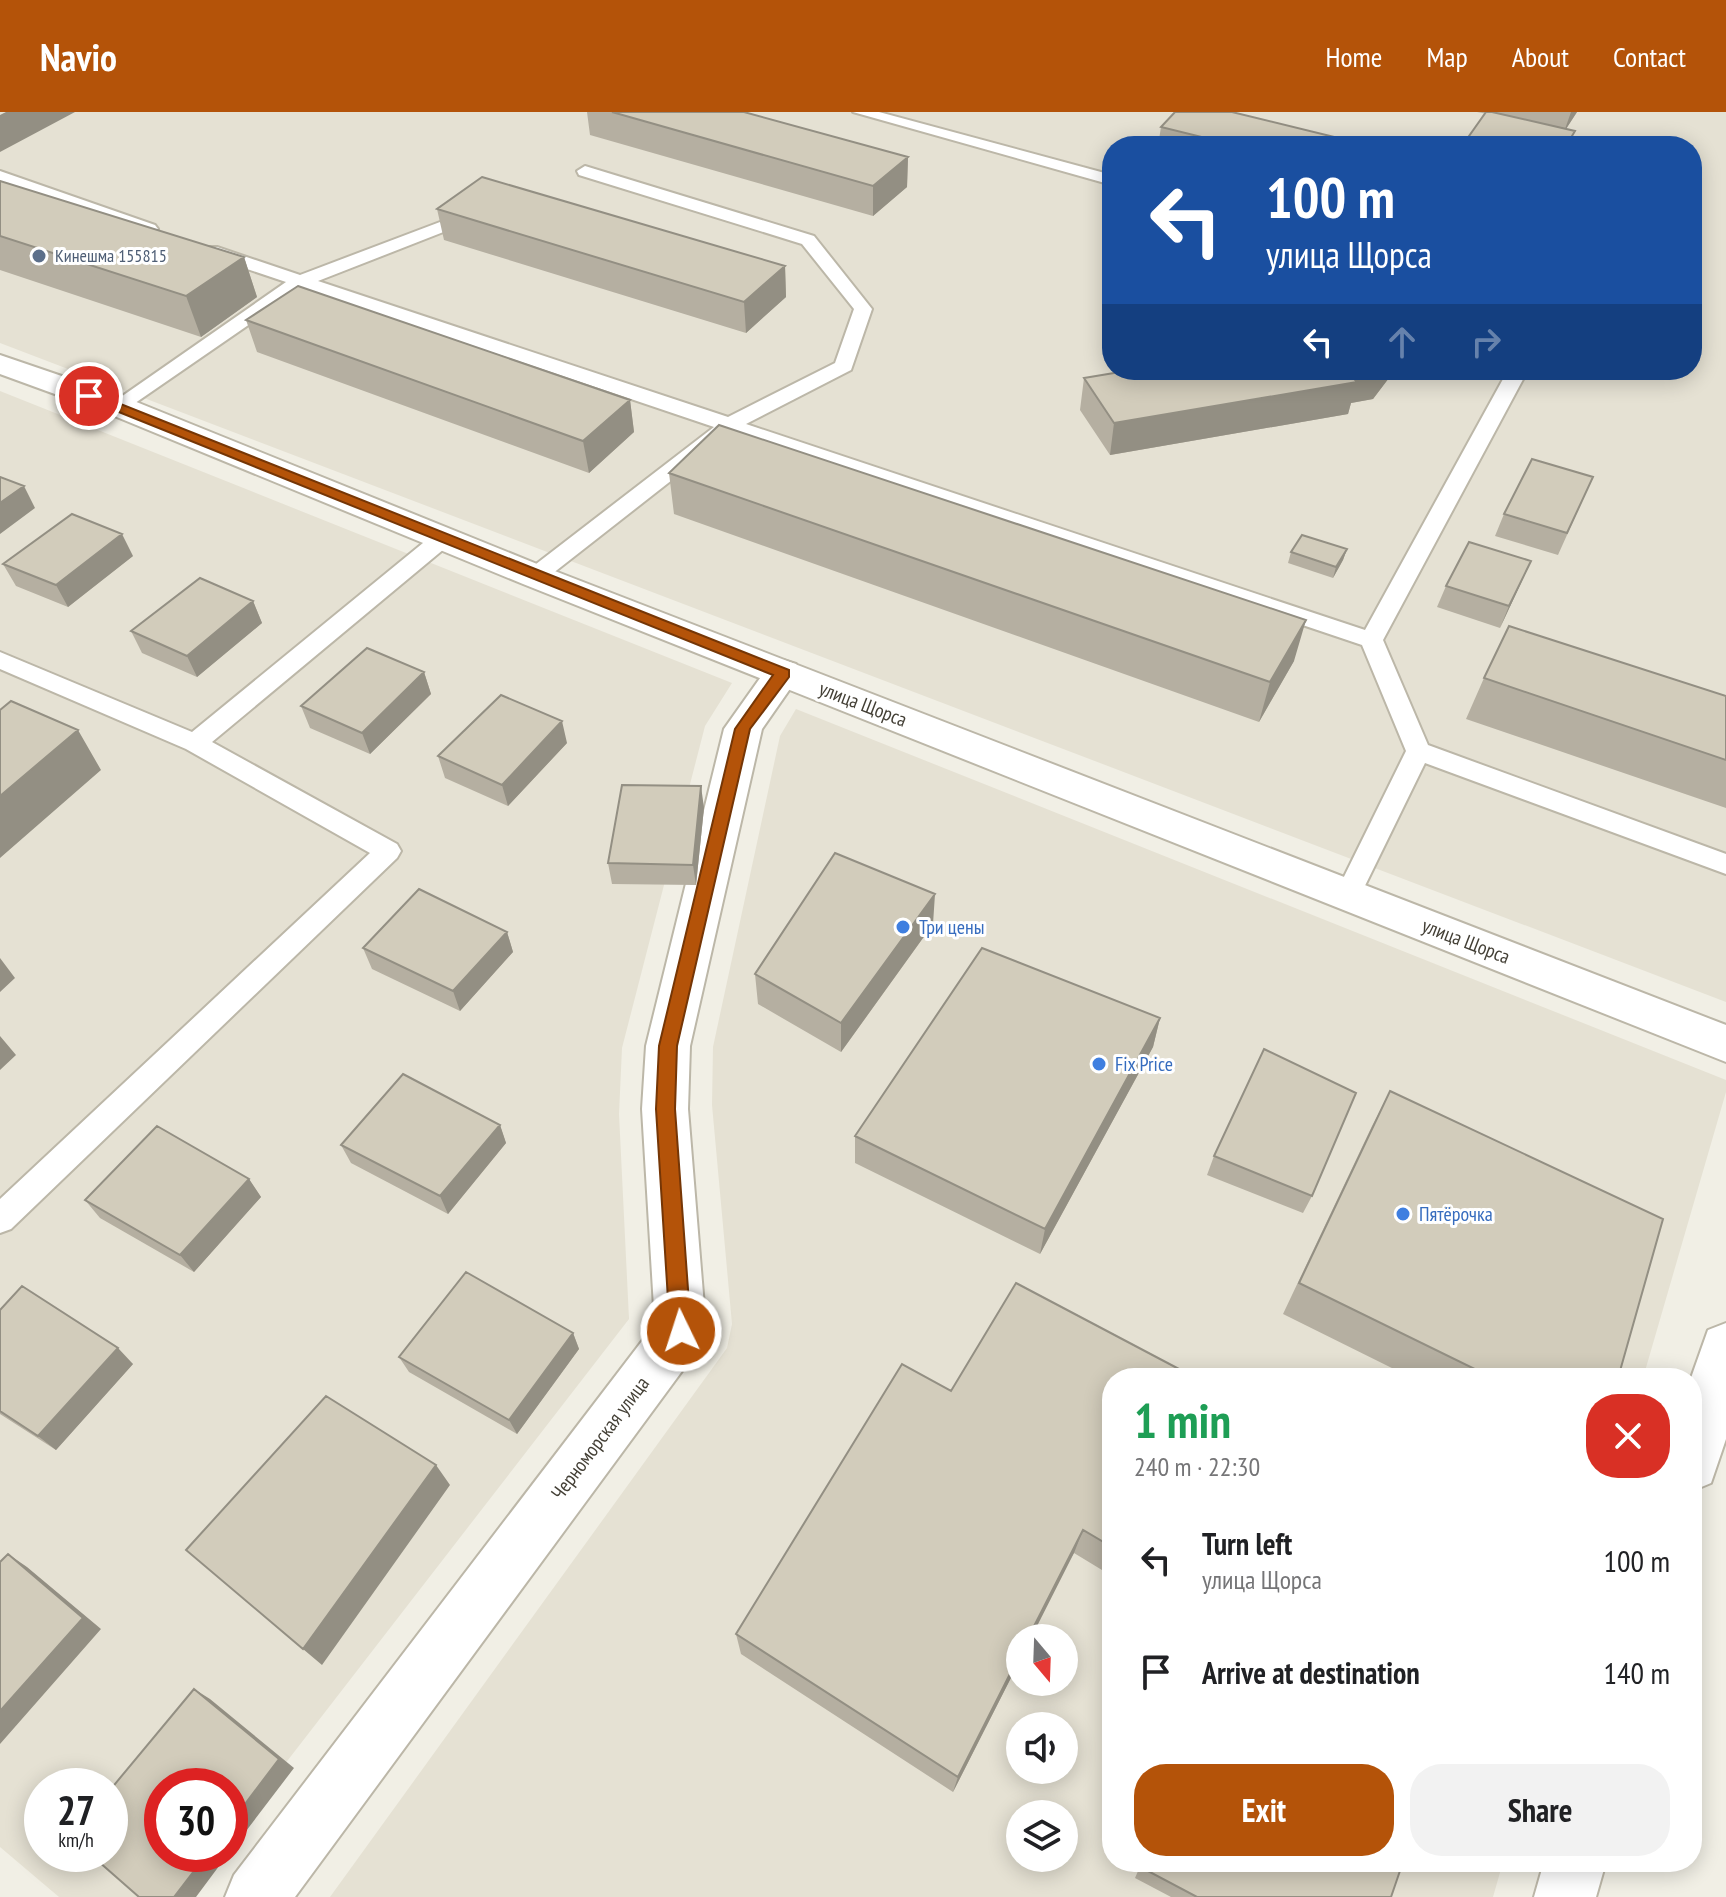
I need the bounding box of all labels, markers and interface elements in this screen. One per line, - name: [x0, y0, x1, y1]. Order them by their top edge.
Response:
- text: Navio: [40, 32, 117, 81]
- text: Home: [1326, 38, 1382, 75]
- text: Map: [1426, 38, 1468, 75]
- text: About: [1512, 38, 1569, 75]
- text: Contact: [1613, 38, 1686, 75]
- text: 100 m: [1266, 161, 1395, 233]
- icon: left: [1134, 168, 1238, 272]
- text: улица Щорса: [1266, 231, 1432, 278]
- place label: Кинешма 155815: [55, 244, 167, 267]
- marker: Кинешма 155815: [30, 247, 48, 265]
- icon: left: [1296, 320, 1340, 364]
- icon: ahead: [1380, 320, 1424, 364]
- icon: right: [1464, 320, 1508, 364]
- pin: [55, 362, 123, 430]
- icon: arrive: [67, 374, 111, 418]
- street label: улица Щорса: [815, 675, 911, 733]
- street label: улица Щорса: [1418, 912, 1514, 970]
- place label: Три цены: [919, 914, 984, 940]
- marker: Три цены: [894, 918, 912, 936]
- place label: Fix Price: [1115, 1051, 1173, 1077]
- marker: Fix Price: [1090, 1055, 1108, 1073]
- place label: Пятёрочка: [1419, 1201, 1493, 1227]
- marker: Пятёрочка: [1394, 1205, 1412, 1223]
- position arrow: [639, 1289, 723, 1373]
- street label: Черноморская улица: [545, 1371, 655, 1505]
- text: 1 min: [1134, 1389, 1231, 1451]
- button: close: [1586, 1394, 1670, 1478]
- text: 240 m · 22:30: [1134, 1450, 1260, 1483]
- text: Turn left: [1202, 1524, 1292, 1563]
- icon: left: [1134, 1538, 1178, 1582]
- text: 100 m: [1604, 1541, 1670, 1580]
- text: улица Щорса: [1202, 1563, 1322, 1596]
- north arrow: [1006, 1624, 1078, 1696]
- map controls: [1006, 1624, 1078, 1872]
- icon: arrive: [1134, 1650, 1178, 1694]
- text: Arrive at destination: [1202, 1653, 1420, 1692]
- text: 140 m: [1604, 1653, 1670, 1692]
- button: sound: [1006, 1712, 1078, 1784]
- button: Exit: [1134, 1764, 1394, 1856]
- button: Share: [1410, 1764, 1670, 1856]
- speed limit sign: 30: [144, 1768, 248, 1872]
- text: 27: [57, 1784, 95, 1836]
- button: layers: [1006, 1800, 1078, 1872]
- text: km/h: [58, 1827, 94, 1853]

